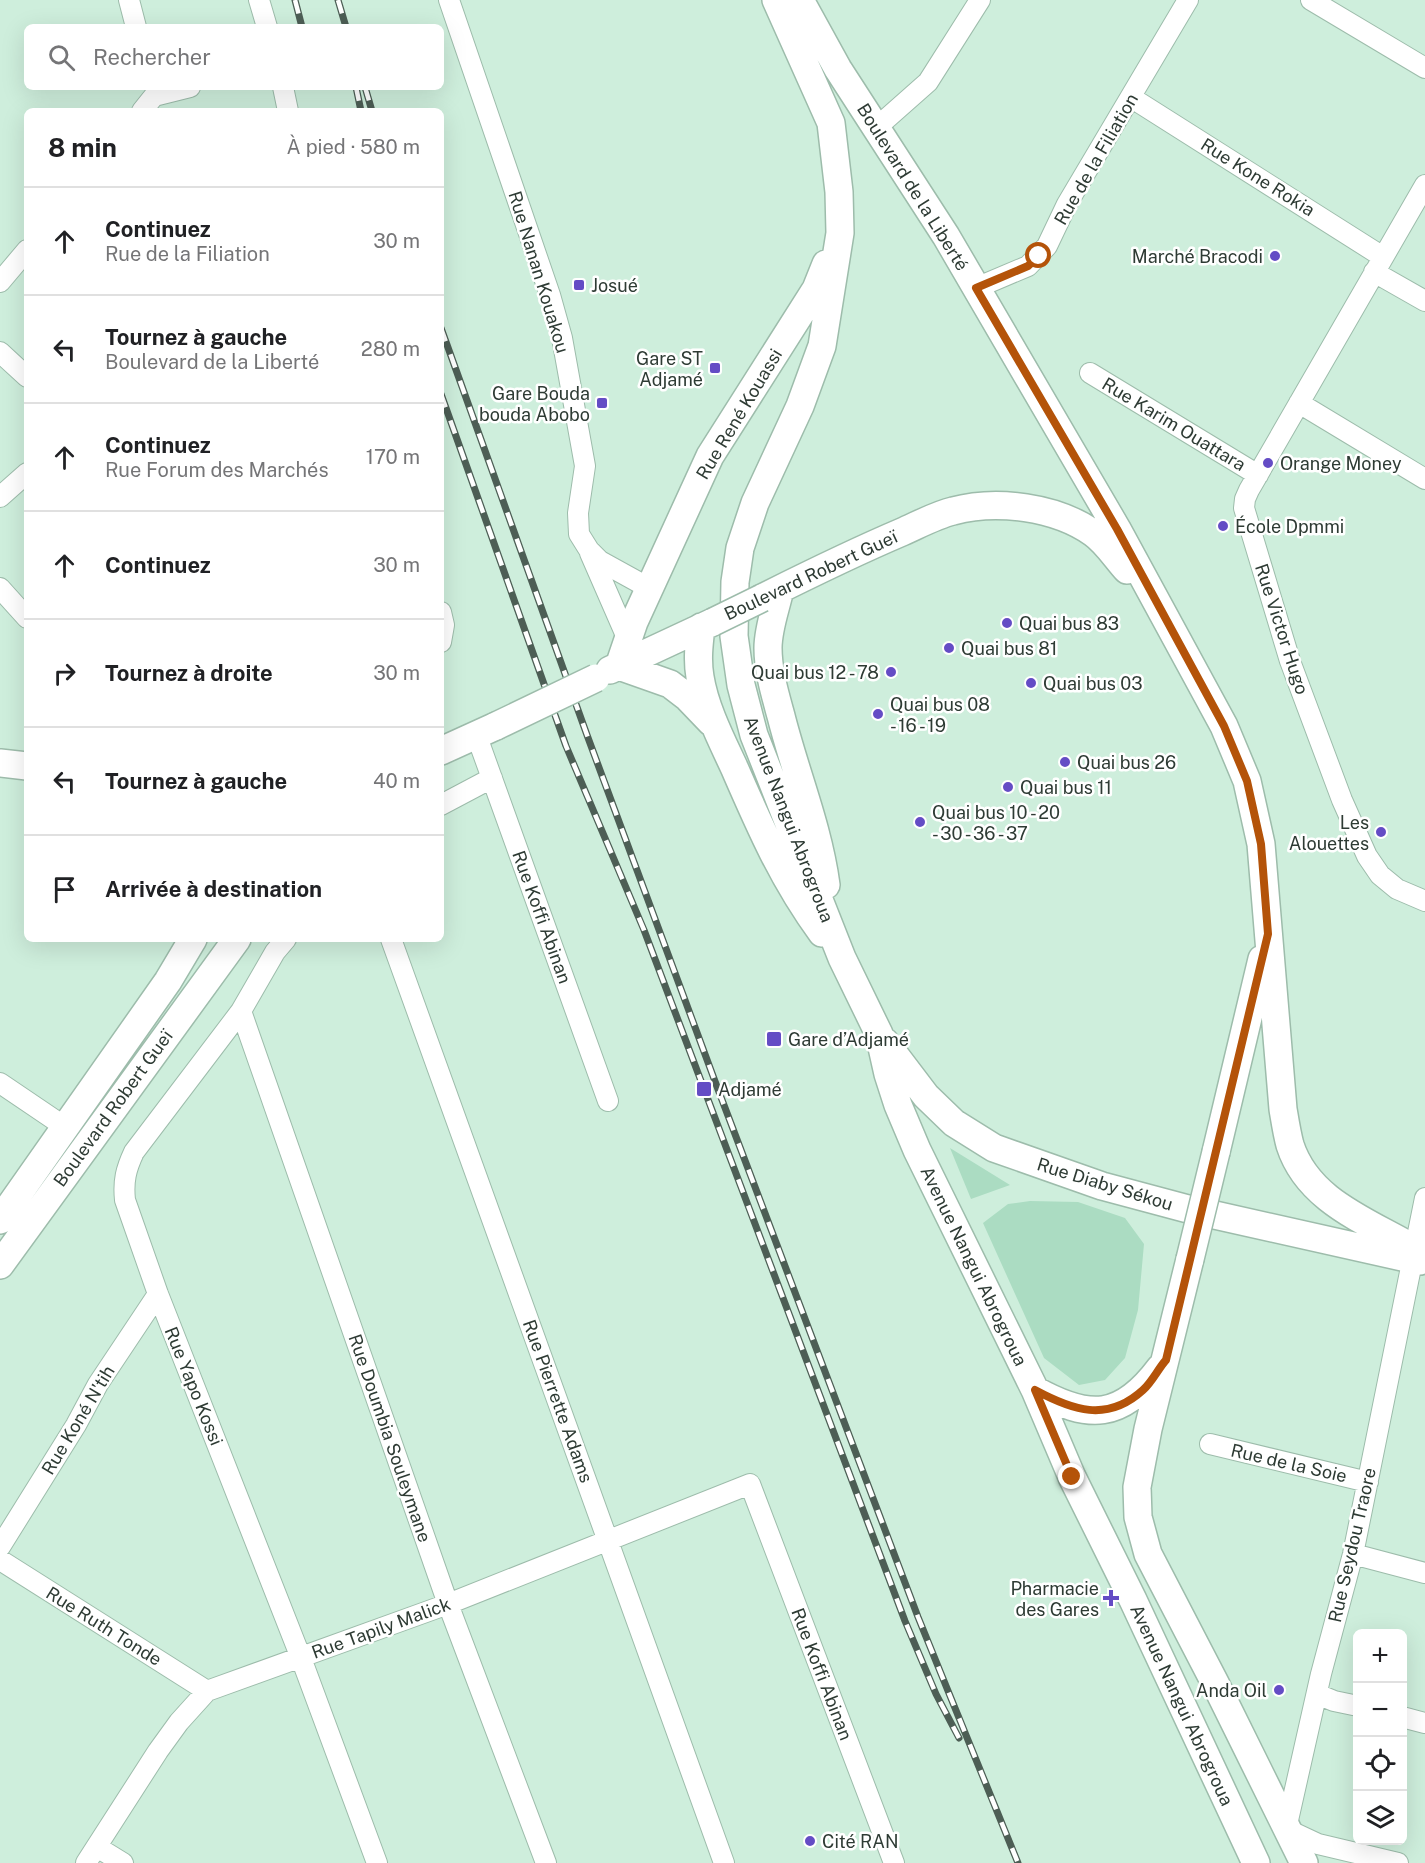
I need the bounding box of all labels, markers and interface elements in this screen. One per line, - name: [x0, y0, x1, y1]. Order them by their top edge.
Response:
- search box: [24, 24, 444, 90]
- icon: search: [45, 41, 78, 74]
- text: Rechercher: [93, 44, 211, 70]
- street label: Rue de la Filiation: [1050, 90, 1142, 228]
- street label: Boulevard de la Liberté: [853, 100, 973, 274]
- text: 8 min: [48, 132, 117, 163]
- street label: Rue Kone Rokia: [1197, 134, 1319, 220]
- text: À pied · 580 m: [287, 135, 420, 159]
- street label: Rue Nanan Kouakou: [504, 189, 574, 355]
- text: Continuez: [105, 216, 211, 242]
- icon: ahead: [48, 225, 81, 258]
- text: 30 m: [373, 229, 420, 253]
- text: Rue de la Filiation: [105, 242, 270, 266]
- route start: [1025, 242, 1051, 268]
- place label: Marché Bracodi: [1132, 246, 1263, 267]
- marker: Marché Bracodi: [1268, 249, 1282, 263]
- place label: Josué: [591, 275, 638, 296]
- marker: Josué: [572, 278, 586, 292]
- text: Tournez à gauche: [105, 324, 287, 350]
- icon: left: [48, 333, 81, 366]
- text: 280 m: [361, 337, 420, 361]
- street label: Rue René Kouassi: [692, 345, 786, 483]
- place label: Gare ST Adjamé: [636, 348, 703, 390]
- text: Boulevard de la Liberté: [105, 350, 319, 374]
- marker: Gare ST Adjamé: [708, 361, 722, 375]
- street label: Rue Karim Ouattara: [1099, 373, 1249, 475]
- place label: Gare Bouda bouda Abobo: [479, 383, 590, 425]
- marker: Gare Bouda bouda Abobo: [595, 396, 609, 410]
- text: Continuez: [105, 432, 211, 458]
- icon: ahead: [48, 441, 81, 474]
- text: 170 m: [366, 445, 420, 469]
- place label: Orange Money: [1280, 453, 1402, 474]
- marker: Orange Money: [1261, 456, 1275, 470]
- text: Rue Forum des Marchés: [105, 458, 329, 482]
- place label: École Dpmmi: [1235, 515, 1344, 537]
- marker: École Dpmmi: [1216, 519, 1230, 533]
- street label: Boulevard Robert Gueï: [721, 525, 902, 624]
- icon: ahead: [48, 549, 81, 582]
- text: Continuez: [105, 552, 211, 578]
- text: 30 m: [373, 553, 420, 577]
- street label: Rue Victor Hugo: [1251, 561, 1313, 697]
- place label: Quai bus 83: [1019, 613, 1119, 634]
- marker: Quai bus 83: [1000, 616, 1014, 630]
- place label: Quai bus 81: [961, 638, 1057, 659]
- marker: Quai bus 81: [942, 641, 956, 655]
- icon: right: [48, 657, 81, 690]
- text: Tournez à droite: [105, 660, 273, 686]
- text: 30 m: [373, 661, 420, 685]
- place label: Quai bus 12 - 78: [751, 662, 879, 683]
- marker: Quai bus 12 - 78: [884, 665, 898, 679]
- place label: Quai bus 03: [1043, 673, 1143, 694]
- marker: Quai bus 03: [1024, 676, 1038, 690]
- place label: Quai bus 08 - 16 - 19: [890, 694, 990, 736]
- marker: Quai bus 08 - 16 - 19: [871, 707, 885, 721]
- street label: Avenue Nangui Abrogroua: [740, 713, 838, 925]
- place label: Quai bus 26: [1077, 752, 1176, 773]
- marker: Quai bus 26: [1058, 755, 1072, 769]
- icon: left: [48, 765, 81, 798]
- text: Tournez à gauche: [105, 768, 287, 794]
- text: 40 m: [373, 769, 420, 793]
- place label: Quai bus 11: [1020, 777, 1112, 798]
- marker: Quai bus 11: [1001, 780, 1015, 794]
- place label: Quai bus 10 - 20 - 30 - 36 - 37: [932, 802, 1060, 844]
- place label: Les Alouettes: [1289, 812, 1369, 854]
- marker: Quai bus 10 - 20 - 30 - 36 - 37: [913, 815, 927, 829]
- marker: Les Alouettes: [1374, 825, 1388, 839]
- street label: Rue Koffi Abinan: [508, 848, 576, 986]
- icon: arrive: [48, 873, 81, 906]
- text: Arrivée à destination: [105, 876, 322, 902]
- street label: Boulevard Robert Gueï: [49, 1025, 177, 1191]
- place label: Gare d’Adjamé: [788, 1029, 909, 1050]
- marker: Gare d’Adjamé: [765, 1030, 783, 1048]
- place label: Adjamé: [718, 1079, 782, 1100]
- marker: Adjamé: [695, 1080, 713, 1098]
- street label: Rue Diaby Sékou: [1035, 1153, 1175, 1215]
- street label: Avenue Nangui Abrogroua: [916, 1163, 1032, 1369]
- street label: Rue Pierrette Adams: [519, 1317, 597, 1485]
- street label: Rue Yapo Kossi: [161, 1324, 227, 1448]
- street label: Rue Doumbia Souleymane: [344, 1331, 436, 1545]
- street label: Rue Koné N'tih: [37, 1362, 119, 1478]
- street label: Rue de la Soie: [1229, 1439, 1349, 1487]
- route end: [1058, 1463, 1084, 1489]
- street label: Rue Seydou Traore: [1324, 1466, 1380, 1624]
- place label: Pharmacie des Gares: [1010, 1578, 1099, 1620]
- street label: Rue Ruth Tonde: [42, 1582, 166, 1670]
- marker: Pharmacie des Gares: [1104, 1591, 1118, 1605]
- street label: Rue Tapily Malick: [309, 1593, 453, 1663]
- street label: Avenue Nangui Abrogroua: [1126, 1601, 1238, 1809]
- street label: Rue Koffi Abinan: [787, 1605, 857, 1743]
- map controls: [1353, 1629, 1407, 1845]
- button: +: [1353, 1629, 1407, 1683]
- place label: Anda Oil: [1196, 1680, 1267, 1701]
- marker: Anda Oil: [1272, 1683, 1286, 1697]
- button: −: [1353, 1683, 1407, 1737]
- button: locate: [1353, 1737, 1407, 1791]
- button: layers: [1353, 1791, 1407, 1845]
- place label: Cité RAN: [822, 1831, 899, 1852]
- marker: Cité RAN: [803, 1834, 817, 1848]

